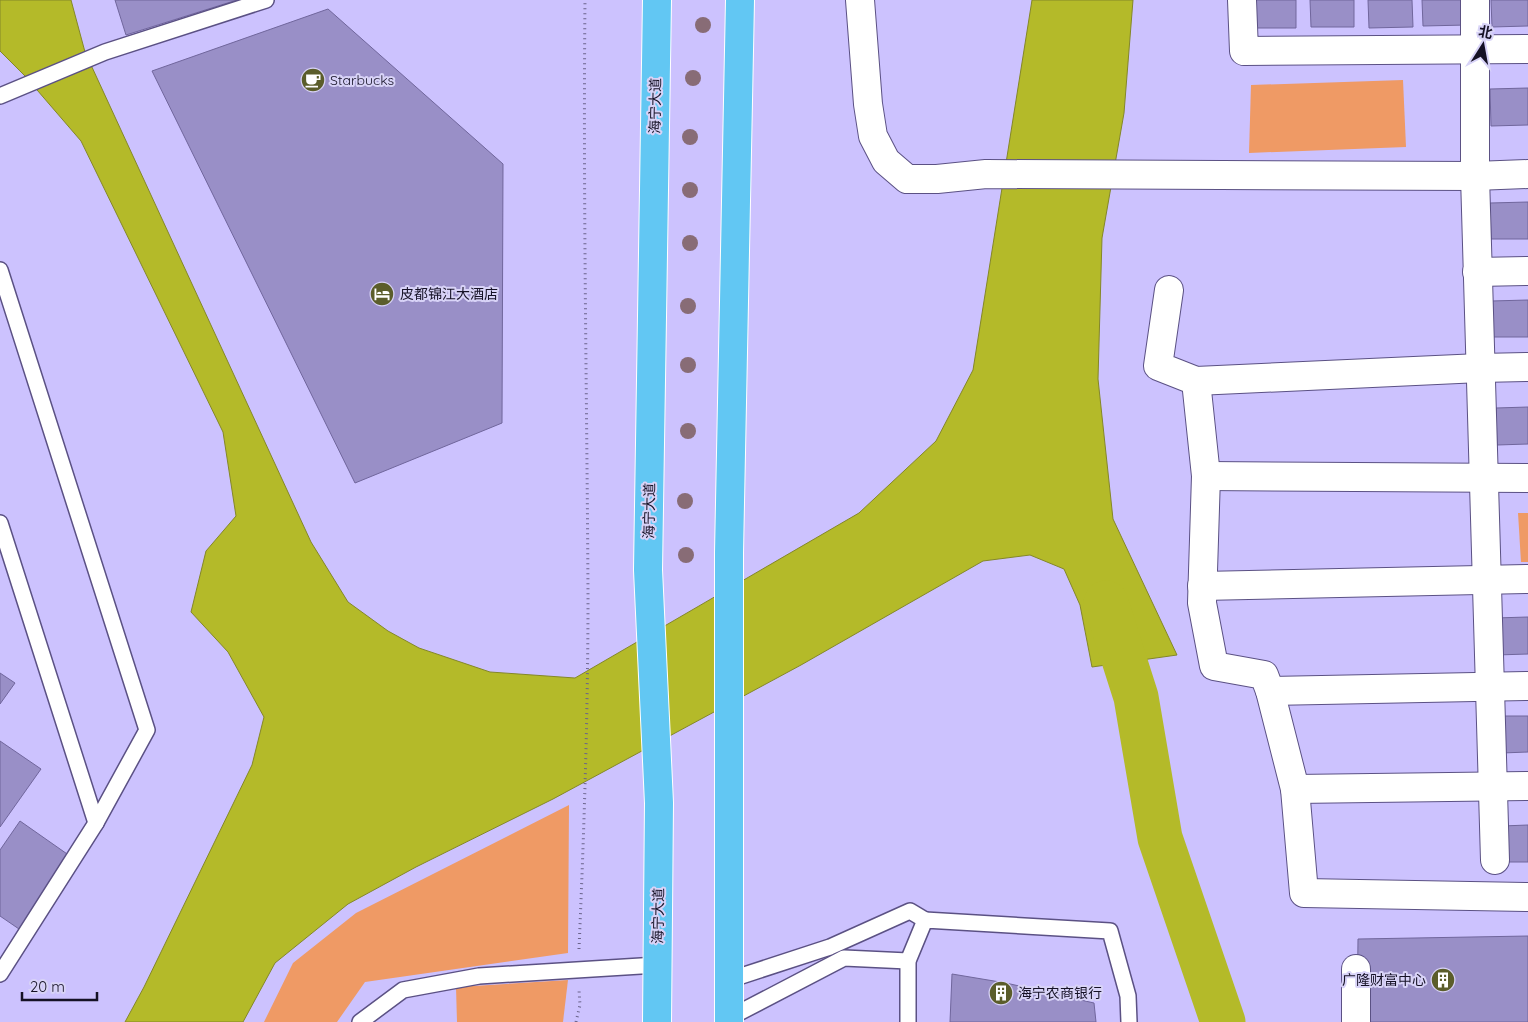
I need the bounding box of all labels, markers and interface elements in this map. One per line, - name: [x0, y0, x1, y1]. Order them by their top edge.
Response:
- north arrow: [1458, 20, 1508, 70]
- text: 北: [1477, 22, 1494, 42]
- cafe icon: Starbucks: [300, 67, 326, 93]
- place label: Starbucks: [330, 71, 394, 89]
- street label: 海宁大道: [646, 78, 664, 134]
- hotel icon: 皮都锦江大酒店: [369, 281, 395, 307]
- place label: 皮都锦江大酒店: [400, 285, 498, 303]
- street label: 海宁大道: [640, 483, 658, 539]
- street label: 海宁大道: [649, 888, 667, 944]
- building icon: 广隆财富中心: [1430, 967, 1456, 993]
- scale bar: [22, 970, 98, 1002]
- place label: 广隆财富中心: [1342, 971, 1426, 989]
- text: 20 m: [30, 977, 65, 996]
- building icon: 海宁农商银行: [988, 980, 1014, 1006]
- place label: 海宁农商银行: [1018, 984, 1102, 1002]

